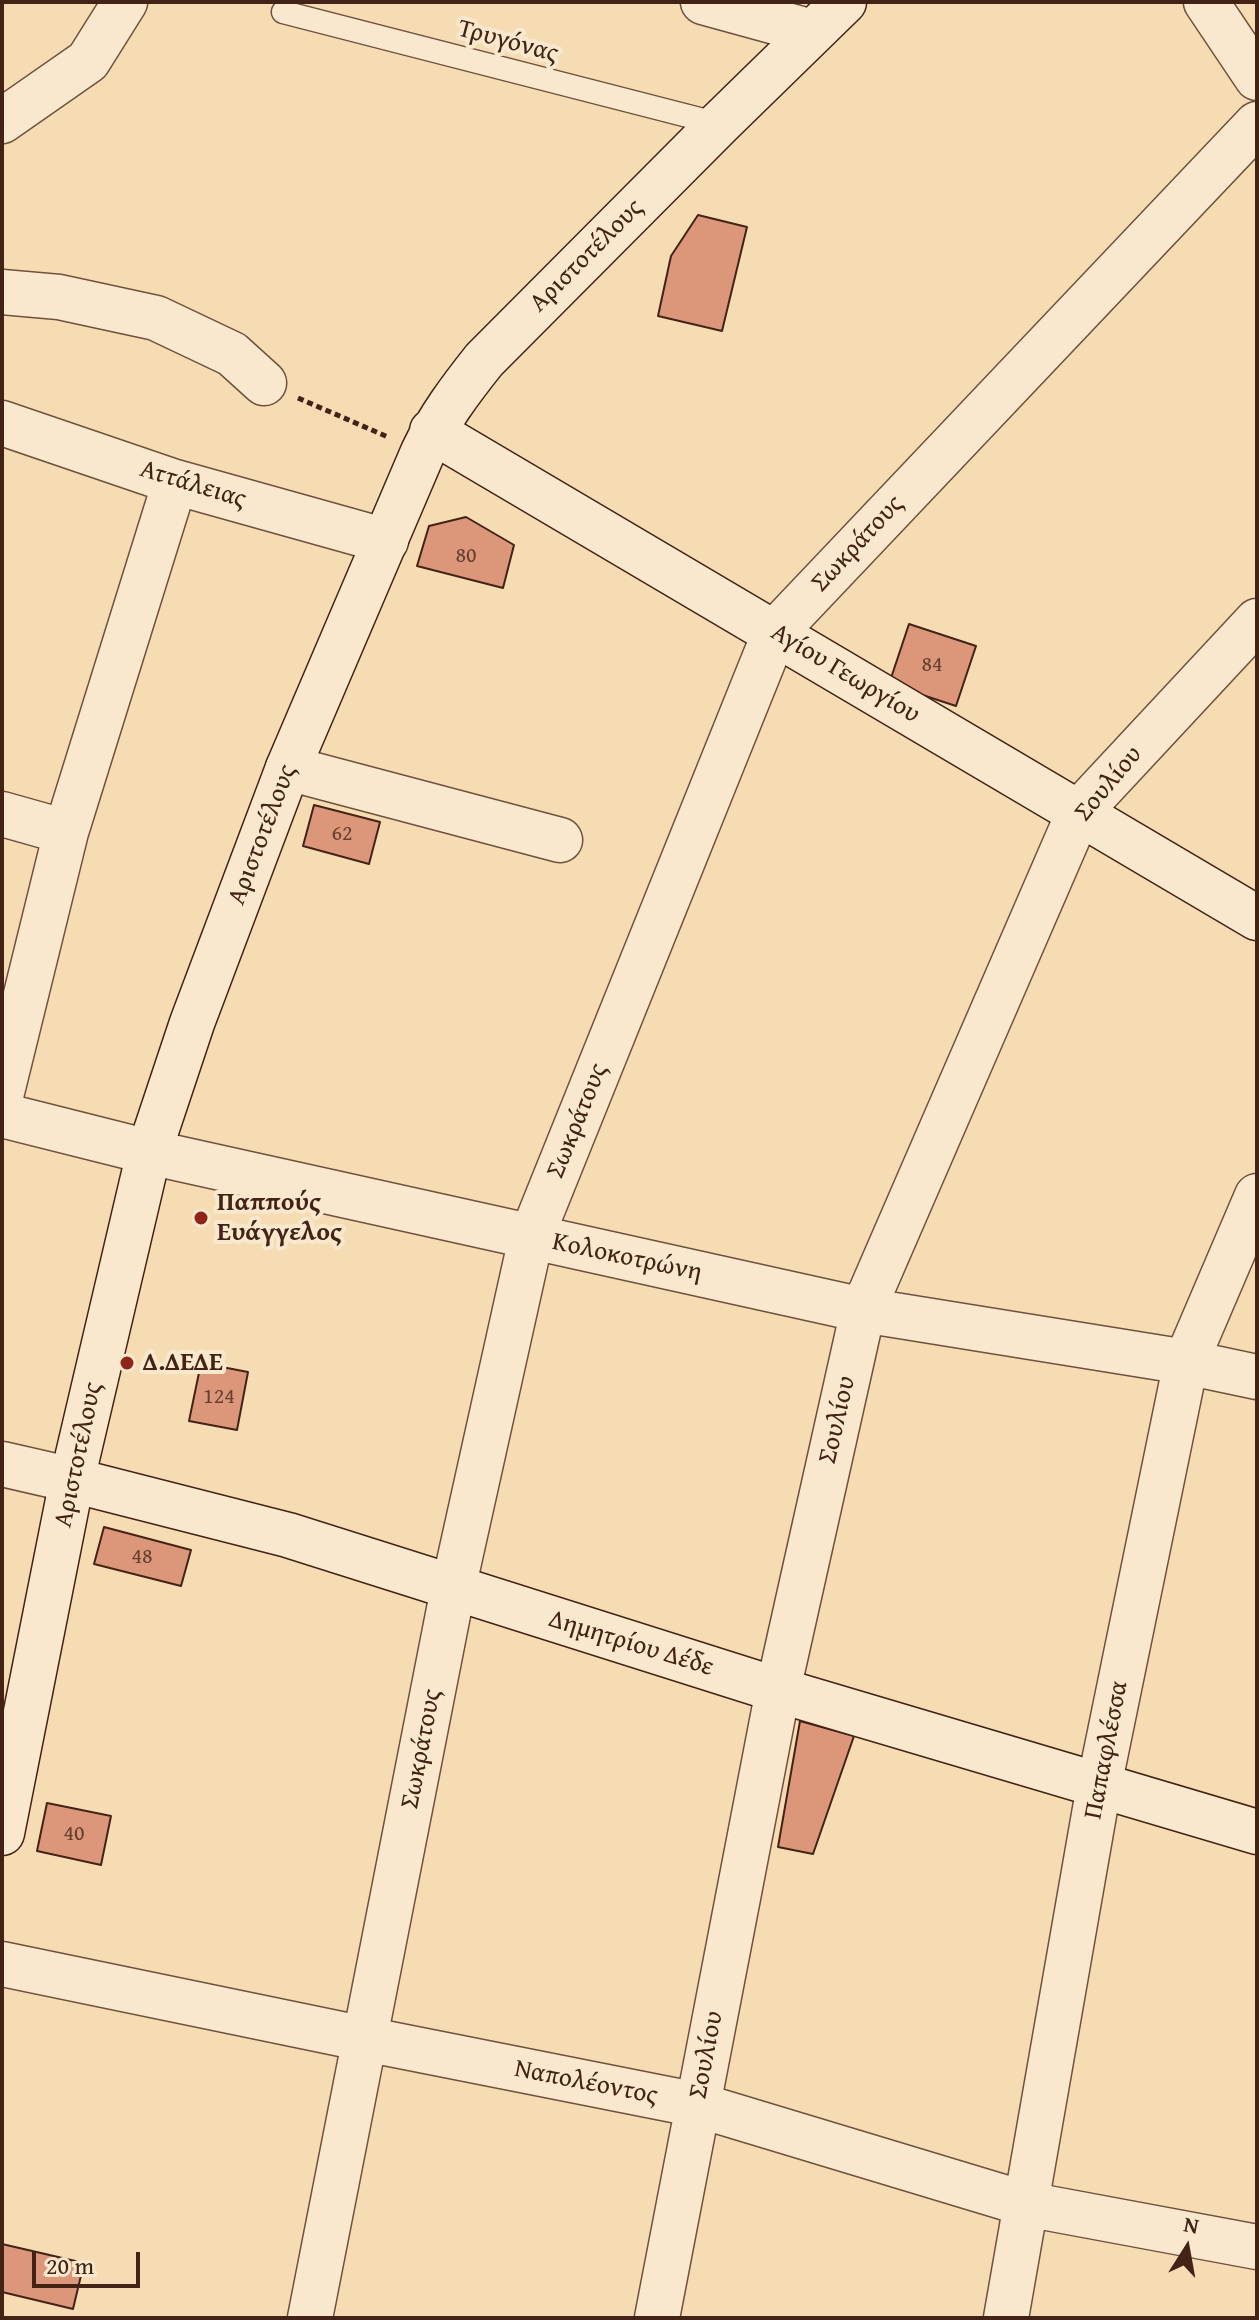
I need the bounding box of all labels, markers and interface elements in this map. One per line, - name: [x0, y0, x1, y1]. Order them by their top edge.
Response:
- street label: Τρυγόνας: [454, 14, 562, 70]
- street label: Αριστοτέλους: [524, 193, 650, 319]
- street label: Αττάλειας: [136, 454, 250, 516]
- street label: Σωκράτους: [805, 489, 911, 599]
- house number: 80: [455, 543, 477, 569]
- street label: Αγίου Γεωργίου: [765, 617, 925, 731]
- house number: 84: [921, 652, 943, 678]
- street label: Σουλίου: [1068, 740, 1150, 828]
- street label: Αριστοτέλους: [222, 760, 304, 910]
- house number: 62: [331, 821, 353, 847]
- street label: Σωκράτους: [541, 1059, 615, 1183]
- place label: Παππούς Ευάγγελος: [217, 1187, 342, 1248]
- marker: Παππούς Ευάγγελος: [192, 1209, 210, 1227]
- street label: Κολοκοτρώνη: [549, 1227, 705, 1289]
- place label: Δ.ΔΕΔΕ: [143, 1347, 223, 1379]
- marker: Δ.ΔΕΔΕ: [118, 1354, 136, 1372]
- street label: Σουλίου: [813, 1373, 863, 1467]
- street label: Αριστοτέλους: [48, 1379, 110, 1531]
- house number: 124: [203, 1384, 235, 1410]
- house number: 48: [131, 1544, 153, 1570]
- street label: Δημητρίου Δέδε: [545, 1604, 717, 1684]
- street label: Παπαφλέσσα: [1078, 1678, 1136, 1822]
- street label: Σωκράτους: [395, 1687, 449, 1811]
- house number: 40: [63, 1821, 85, 1847]
- street label: Σουλίου: [683, 2008, 731, 2102]
- street label: Ναπολέοντος: [512, 2054, 660, 2112]
- text: N: [1181, 2207, 1202, 2242]
- north arrow: [1147, 2208, 1227, 2288]
- scale bar: [36, 2236, 144, 2286]
- text: 20 m: [46, 2248, 94, 2283]

